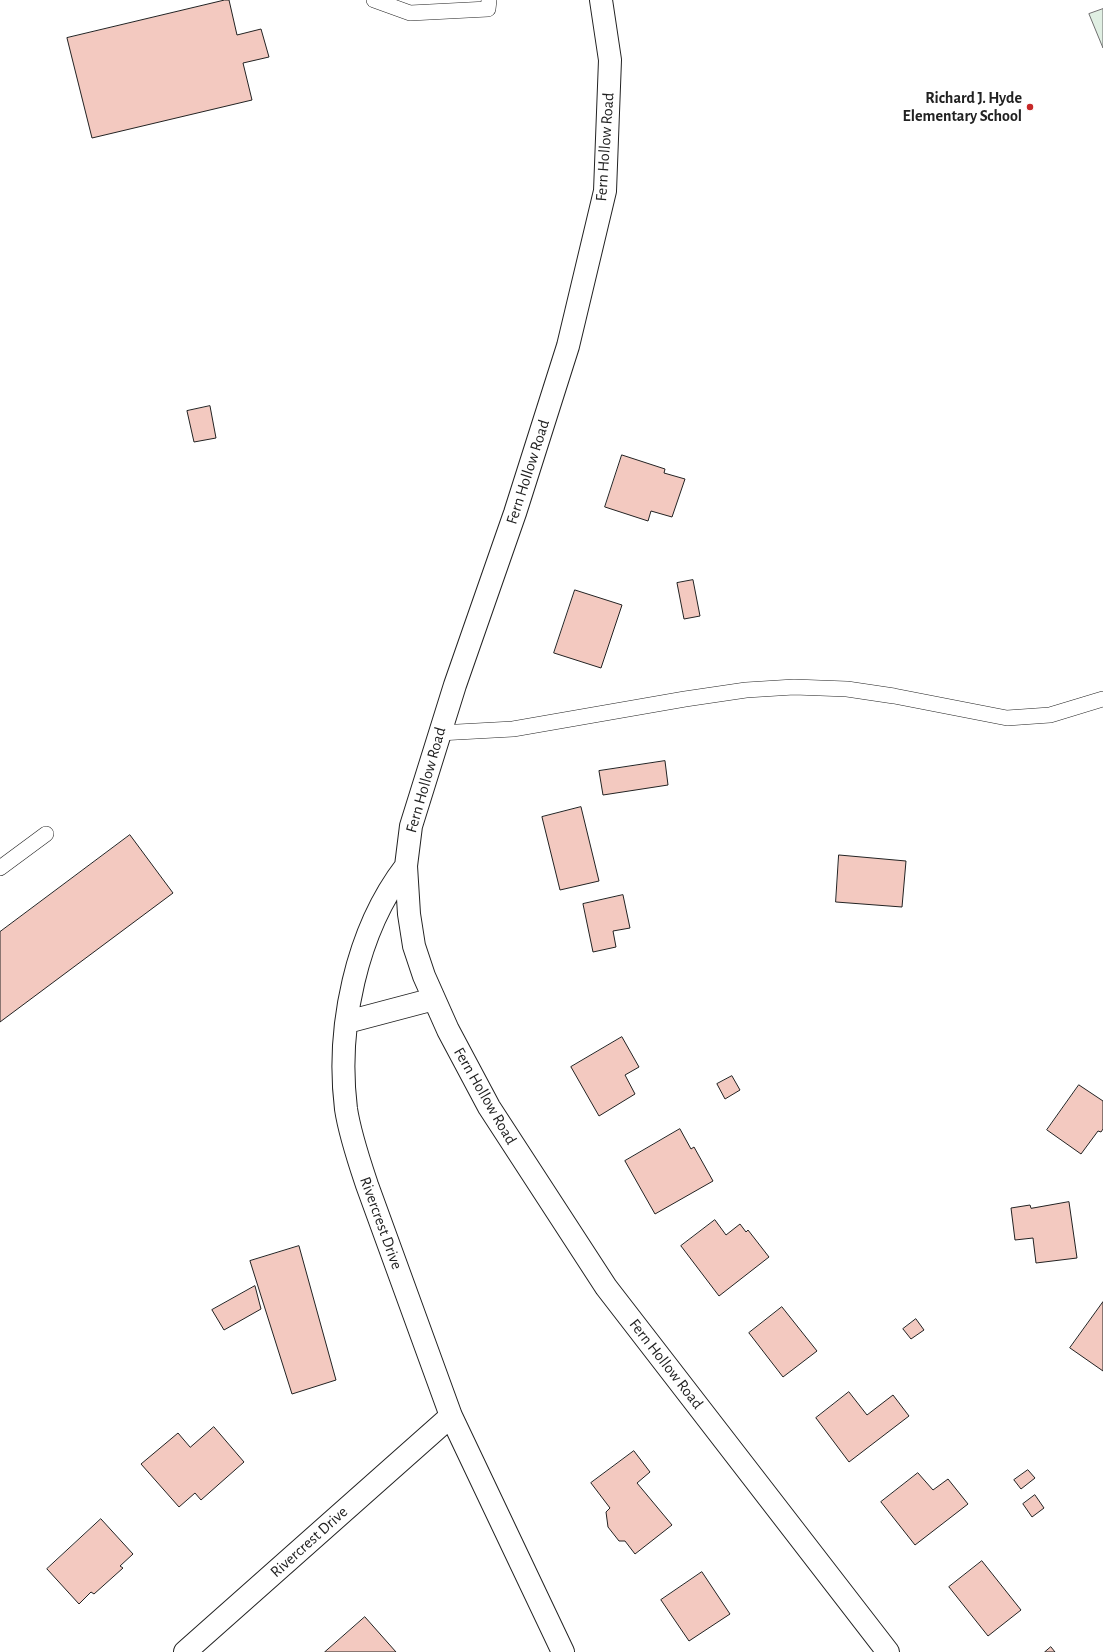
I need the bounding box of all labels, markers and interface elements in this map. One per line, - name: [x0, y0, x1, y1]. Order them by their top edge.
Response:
- place label: Richard J. Hyde Elementary School: [902, 88, 1022, 126]
- street label: Fern Hollow Road: [592, 92, 618, 202]
- marker: Richard J. Hyde Elementary School: [1025, 102, 1035, 112]
- street label: Fern Hollow Road: [502, 417, 554, 527]
- street label: Fern Hollow Road: [402, 725, 450, 835]
- street label: Fern Hollow Road: [449, 1044, 521, 1148]
- street label: Rivercrest Drive: [355, 1174, 407, 1272]
- street label: Fern Hollow Road: [625, 1315, 707, 1413]
- street label: Rivercrest Drive: [266, 1502, 352, 1582]

